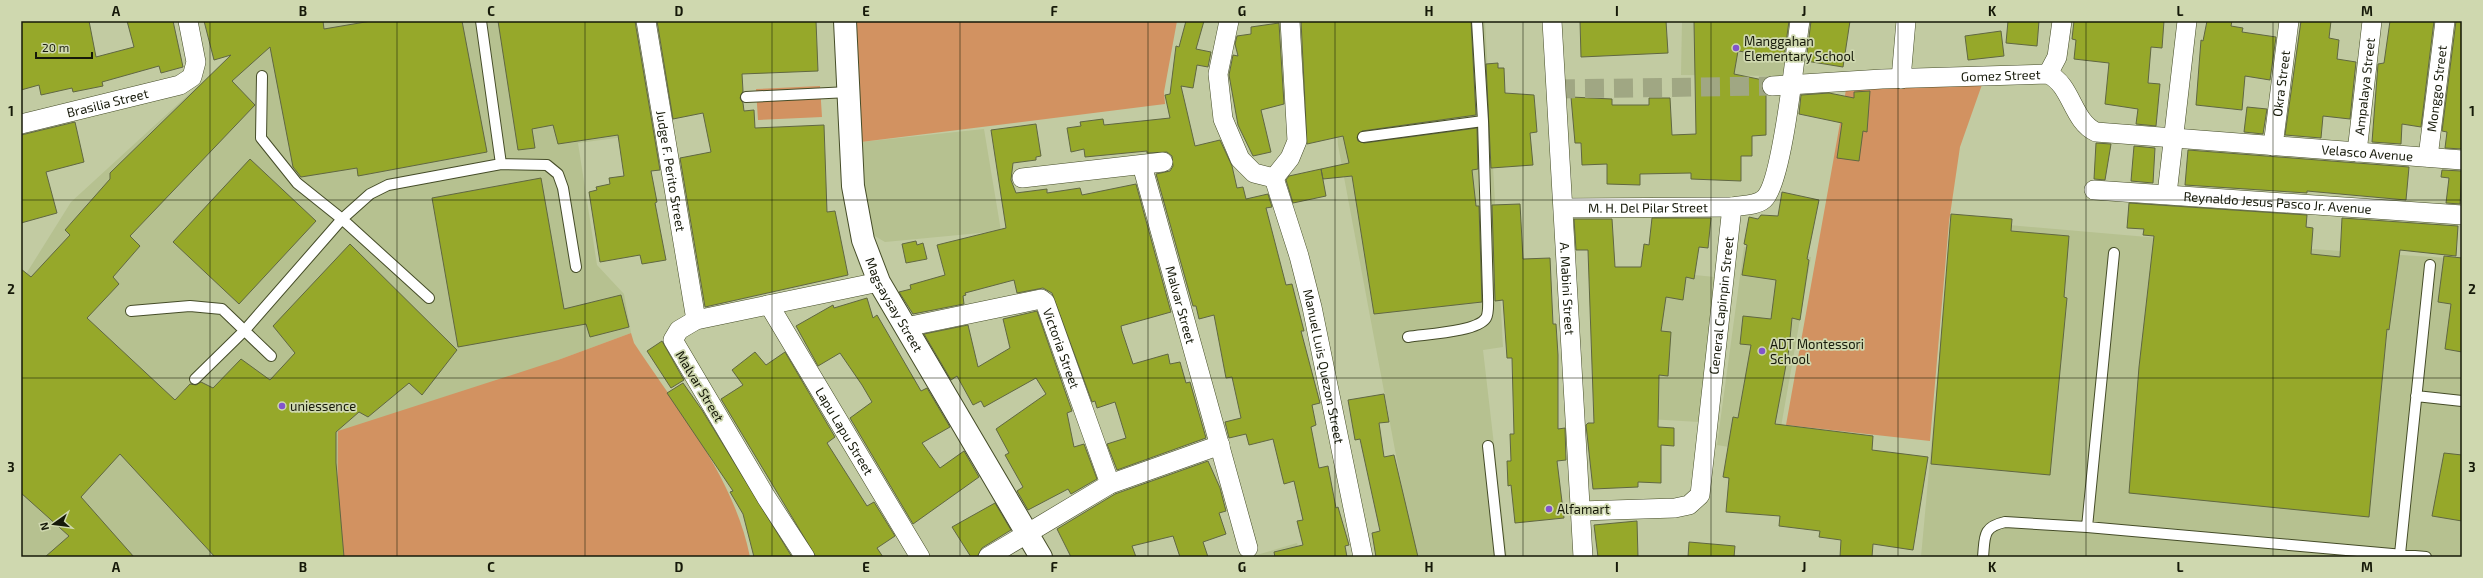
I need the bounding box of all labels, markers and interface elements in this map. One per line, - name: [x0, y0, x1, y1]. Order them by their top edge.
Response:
- text: A: [112, 3, 121, 19]
- text: B: [299, 3, 307, 19]
- text: C: [487, 3, 495, 19]
- text: D: [675, 3, 684, 19]
- text: E: [862, 3, 870, 19]
- text: F: [1050, 3, 1058, 19]
- text: G: [1238, 3, 1246, 19]
- text: H: [1425, 3, 1434, 19]
- text: I: [1615, 3, 1619, 19]
- text: J: [1802, 3, 1806, 19]
- text: K: [1988, 3, 1997, 19]
- text: L: [2177, 3, 2184, 19]
- text: M: [2361, 3, 2373, 19]
- place label: Manggahan Elementary School: [1744, 33, 1855, 64]
- scale bar: [36, 34, 92, 60]
- street label: Ampalaya Street: [2351, 37, 2378, 136]
- text: 20 m: [42, 40, 69, 54]
- marker: Manggahan Elementary School: [1731, 43, 1741, 53]
- street label: Monggo Street: [2423, 44, 2450, 133]
- street label: Okra Street: [2269, 49, 2293, 118]
- street label: Gomez Street: [1961, 66, 2041, 85]
- street label: Brasilia Street: [65, 85, 150, 121]
- text: 1: [8, 103, 14, 119]
- text: 1: [2469, 103, 2475, 119]
- street label: Judge F. Perito Street: [653, 109, 689, 233]
- street label: Velasco Avenue: [2321, 141, 2414, 164]
- street label: Reynaldo Jesus Pasco Jr. Avenue: [2183, 188, 2372, 217]
- street label: M. H. Del Pilar Street: [1588, 199, 1708, 216]
- street label: General Capinpin Street: [1705, 235, 1737, 375]
- street label: A. Mabini Street: [1557, 242, 1578, 335]
- street label: Magsaysay Street: [862, 255, 926, 355]
- street label: Malvar Street: [1162, 264, 1199, 346]
- text: 2: [7, 281, 15, 297]
- text: 2: [2468, 281, 2476, 297]
- street label: Manuel Luis Quezon Street: [1300, 287, 1348, 445]
- street label: Victoria Street: [1040, 306, 1083, 391]
- place label: ADT Montessori School: [1770, 336, 1864, 367]
- marker: ADT Montessori School: [1757, 346, 1767, 356]
- street label: Malvar Street: [673, 348, 727, 424]
- street label: Lapu Lapu Street: [812, 384, 877, 478]
- place label: uniessence: [290, 398, 356, 414]
- marker: uniessence: [277, 401, 287, 411]
- text: 3: [7, 459, 15, 475]
- text: 3: [2468, 459, 2476, 475]
- place label: Alfamart: [1557, 501, 1610, 517]
- north arrow: [34, 504, 74, 544]
- marker: Alfamart: [1544, 504, 1554, 514]
- text: N: [37, 521, 51, 532]
- text: A: [112, 559, 121, 575]
- text: B: [299, 559, 307, 575]
- text: C: [487, 559, 495, 575]
- text: D: [675, 559, 684, 575]
- text: E: [862, 559, 870, 575]
- text: F: [1050, 559, 1058, 575]
- text: G: [1238, 559, 1246, 575]
- text: H: [1425, 559, 1434, 575]
- text: I: [1615, 559, 1619, 575]
- text: J: [1802, 559, 1806, 575]
- text: K: [1988, 559, 1997, 575]
- text: L: [2177, 559, 2184, 575]
- text: M: [2361, 559, 2373, 575]

